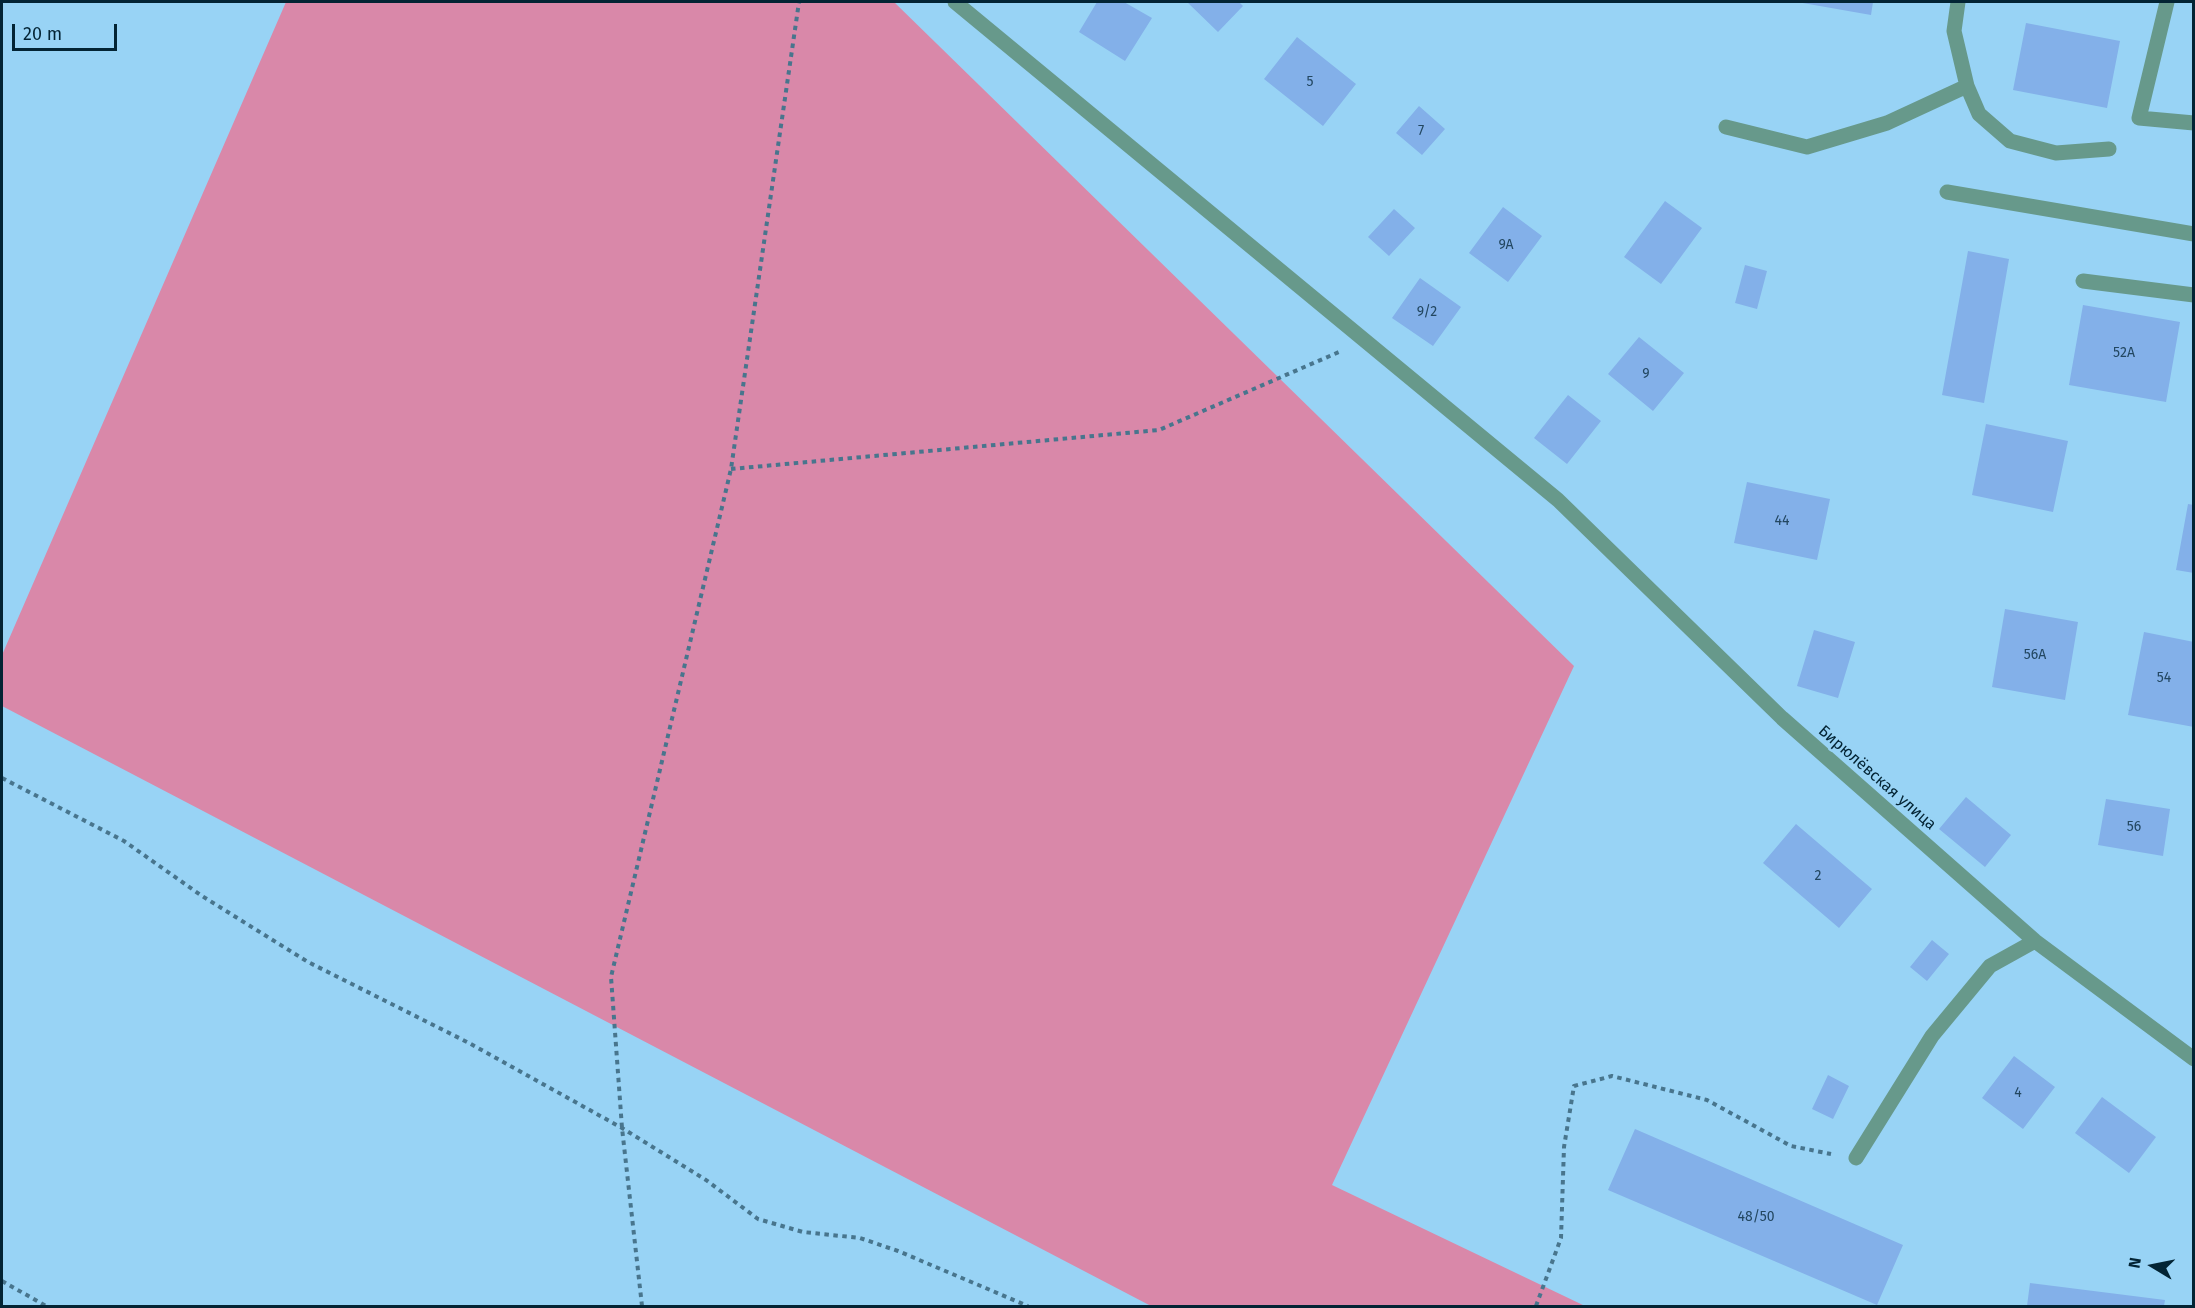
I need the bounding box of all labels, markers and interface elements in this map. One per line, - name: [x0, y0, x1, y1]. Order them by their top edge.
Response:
- scale bar: [15, 12, 120, 50]
- text: 20 m: [23, 23, 62, 45]
- house number: 5: [1306, 74, 1314, 90]
- house number: 7: [1418, 123, 1424, 139]
- house number: 9А: [1498, 237, 1514, 253]
- house number: 9/2: [1417, 304, 1437, 320]
- house number: 52А: [2113, 345, 2135, 361]
- house number: 9: [1642, 366, 1650, 382]
- house number: 44: [1775, 513, 1789, 529]
- house number: 56А: [2024, 647, 2046, 663]
- house number: 54: [2157, 670, 2171, 686]
- street label: Бирюлёвская улица: [1814, 722, 1940, 834]
- house number: 56: [2127, 819, 2141, 835]
- house number: 2: [1815, 868, 1821, 884]
- house number: 4: [2014, 1085, 2022, 1101]
- house number: 48/50: [1738, 1209, 1774, 1225]
- north arrow: [2123, 1236, 2183, 1296]
- text: N: [2125, 1256, 2145, 1270]

